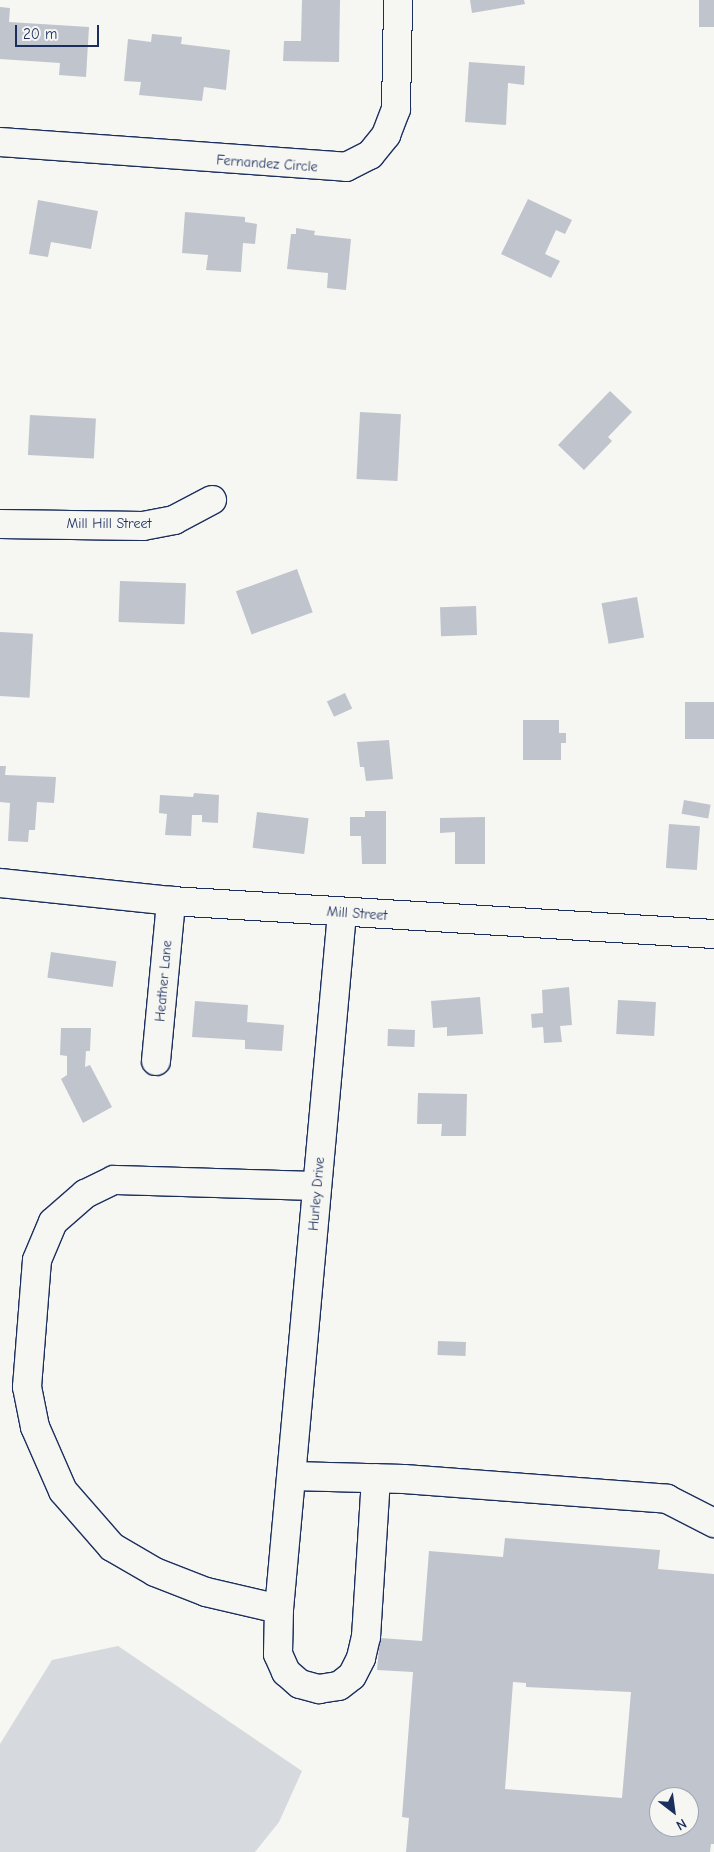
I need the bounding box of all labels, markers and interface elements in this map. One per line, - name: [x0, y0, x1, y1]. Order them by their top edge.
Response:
- scale bar: [18, 15, 101, 47]
- text: 20 m: [23, 25, 57, 43]
- street label: Fernandez Circle: [216, 152, 318, 176]
- street label: Mill Hill Street: [67, 516, 151, 532]
- street label: Mill Street: [326, 904, 388, 924]
- street label: Heather Lane: [152, 939, 176, 1023]
- street label: Hurley Drive: [305, 1156, 329, 1232]
- north arrow: [649, 1787, 699, 1837]
- text: N: [673, 1815, 689, 1834]

